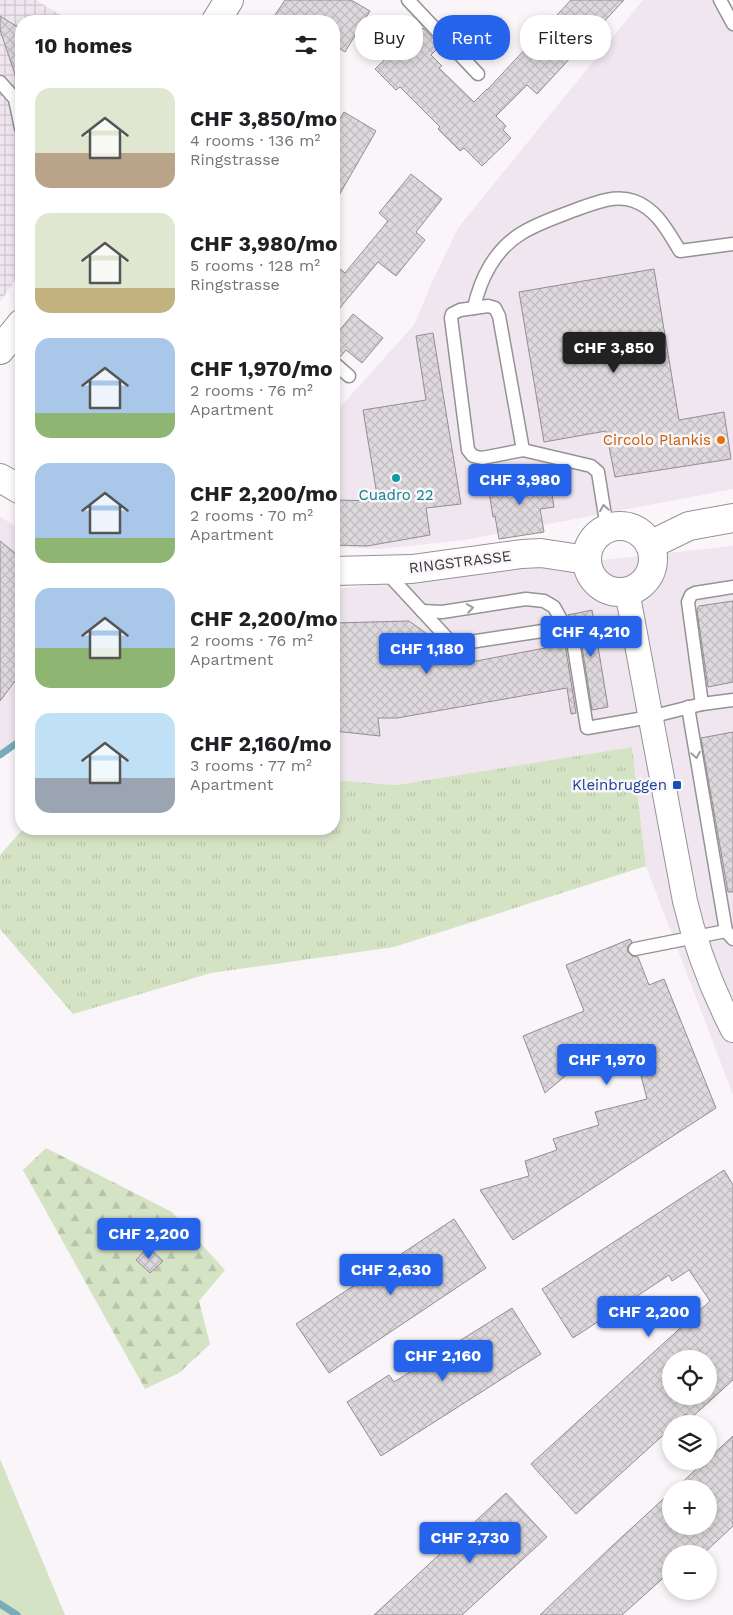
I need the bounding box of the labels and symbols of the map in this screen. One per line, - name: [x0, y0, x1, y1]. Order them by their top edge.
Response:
- pin: CHF 3,850: [557, 332, 671, 374]
- place label: Circolo Plankis: [603, 431, 711, 449]
- marker: Circolo Plankis: [715, 434, 727, 446]
- pin: CHF 3,980: [463, 464, 577, 506]
- marker: Cuadro 22: [390, 472, 402, 484]
- place label: Cuadro 22: [359, 486, 433, 504]
- one-way arrow: [599, 504, 609, 513]
- street label: RINGSTRASSE: [408, 547, 512, 577]
- one-way arrow: [467, 603, 475, 614]
- pin: CHF 4,210: [534, 616, 648, 658]
- pin: CHF 1,180: [370, 632, 484, 675]
- one-way arrow: [691, 751, 701, 760]
- place label: Kleinbruggen: [572, 776, 667, 794]
- marker: Kleinbruggen: [671, 779, 683, 791]
- pin: CHF 1,970: [550, 1044, 664, 1086]
- pin: CHF 2,200: [92, 1218, 206, 1260]
- pin: CHF 2,630: [334, 1254, 448, 1296]
- pin: CHF 2,200: [592, 1296, 706, 1338]
- pin: CHF 2,160: [386, 1340, 500, 1382]
- pin: CHF 2,730: [413, 1522, 527, 1564]

